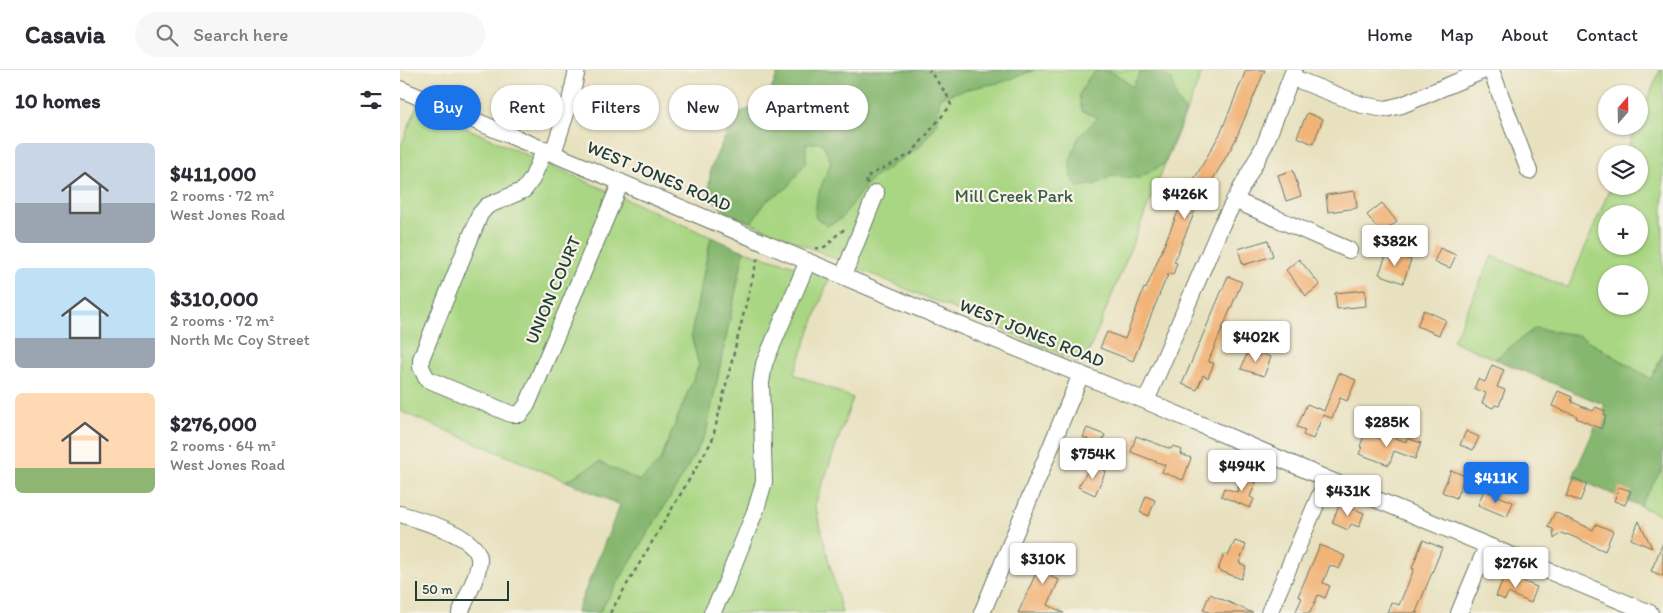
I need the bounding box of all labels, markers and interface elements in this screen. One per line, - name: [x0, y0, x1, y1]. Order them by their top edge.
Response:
- search box: [135, 12, 485, 57]
- text: Casavia: [25, 20, 105, 49]
- icon: search: [153, 21, 181, 49]
- text: Search here: [193, 23, 288, 46]
- text: Home: [1367, 24, 1413, 46]
- text: Map: [1441, 24, 1474, 46]
- text: About: [1502, 24, 1548, 46]
- text: Contact: [1576, 24, 1638, 46]
- chip: Buy: [415, 85, 481, 130]
- chip: Rent: [491, 85, 563, 130]
- chip: Filters: [573, 85, 659, 130]
- chip: New: [669, 85, 738, 130]
- chip: Apartment: [748, 85, 868, 130]
- north arrow: [1598, 85, 1648, 135]
- map controls: [1598, 85, 1648, 315]
- icon: filters: [357, 86, 385, 114]
- text: 10 homes: [15, 88, 101, 113]
- street label: WEST JONES ROAD: [584, 136, 734, 216]
- button: layers: [1598, 145, 1648, 195]
- text: $411,000: [170, 161, 257, 186]
- icon: home: [55, 163, 115, 223]
- pin: $426K: [1150, 178, 1220, 220]
- text: $426K: [1163, 184, 1207, 203]
- park label: Mill Creek Park: [955, 185, 1074, 207]
- text: 2 rooms · 72 m²: [170, 186, 274, 205]
- text: West Jones Road: [170, 205, 285, 224]
- button: +: [1598, 205, 1648, 255]
- pin: $382K: [1360, 224, 1430, 267]
- text: $382K: [1373, 231, 1417, 250]
- street label: UNION COURT: [520, 233, 586, 347]
- button: −: [1598, 265, 1648, 315]
- text: $310,000: [170, 286, 259, 311]
- icon: home: [55, 288, 115, 348]
- street label: WEST JONES ROAD: [956, 294, 1108, 372]
- text: 2 rooms · 72 m²: [170, 311, 274, 330]
- pin: $402K: [1221, 320, 1291, 363]
- text: $402K: [1233, 327, 1279, 346]
- text: North Mc Coy Street: [170, 330, 310, 349]
- pin: $285K: [1352, 406, 1422, 448]
- text: $276,000: [170, 411, 257, 436]
- text: $285K: [1365, 412, 1409, 431]
- icon: home: [55, 413, 115, 473]
- text: 2 rooms · 64 m²: [170, 436, 276, 455]
- pin: $754K: [1058, 438, 1128, 480]
- text: $754K: [1071, 444, 1115, 463]
- pin: $494K: [1207, 450, 1277, 492]
- text: West Jones Road: [170, 455, 285, 474]
- text: $494K: [1219, 456, 1265, 475]
- pin: $411K: [1461, 462, 1531, 504]
- text: $411K: [1475, 468, 1517, 487]
- pin: $431K: [1313, 474, 1383, 517]
- text: $431K: [1326, 481, 1370, 500]
- pin: $310K: [1008, 542, 1078, 585]
- pin: $276K: [1481, 546, 1551, 589]
- text: $310K: [1021, 549, 1065, 568]
- text: $276K: [1494, 553, 1538, 572]
- scale bar: [415, 578, 509, 601]
- text: 50 m: [422, 581, 453, 598]

